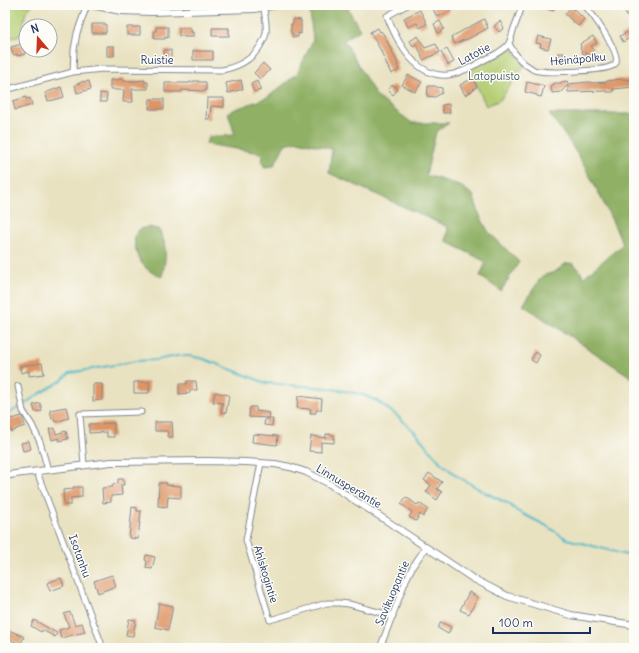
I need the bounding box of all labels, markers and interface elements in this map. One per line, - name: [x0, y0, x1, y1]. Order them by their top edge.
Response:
- north arrow: [18, 18, 58, 58]
- text: N: [29, 21, 41, 36]
- street label: Latotie: [456, 40, 492, 68]
- street label: Heinäpolku: [550, 50, 607, 68]
- street label: Ruistie: [141, 53, 174, 67]
- park label: Latopuisto: [468, 69, 520, 83]
- street label: Linnusperäntie: [314, 461, 384, 511]
- street label: Isotanhu: [66, 532, 94, 580]
- street label: Ahlskogintie: [251, 543, 281, 605]
- street label: Savikuopantie: [372, 558, 412, 628]
- scale bar: [493, 609, 590, 635]
- text: 100 m: [499, 615, 533, 630]

